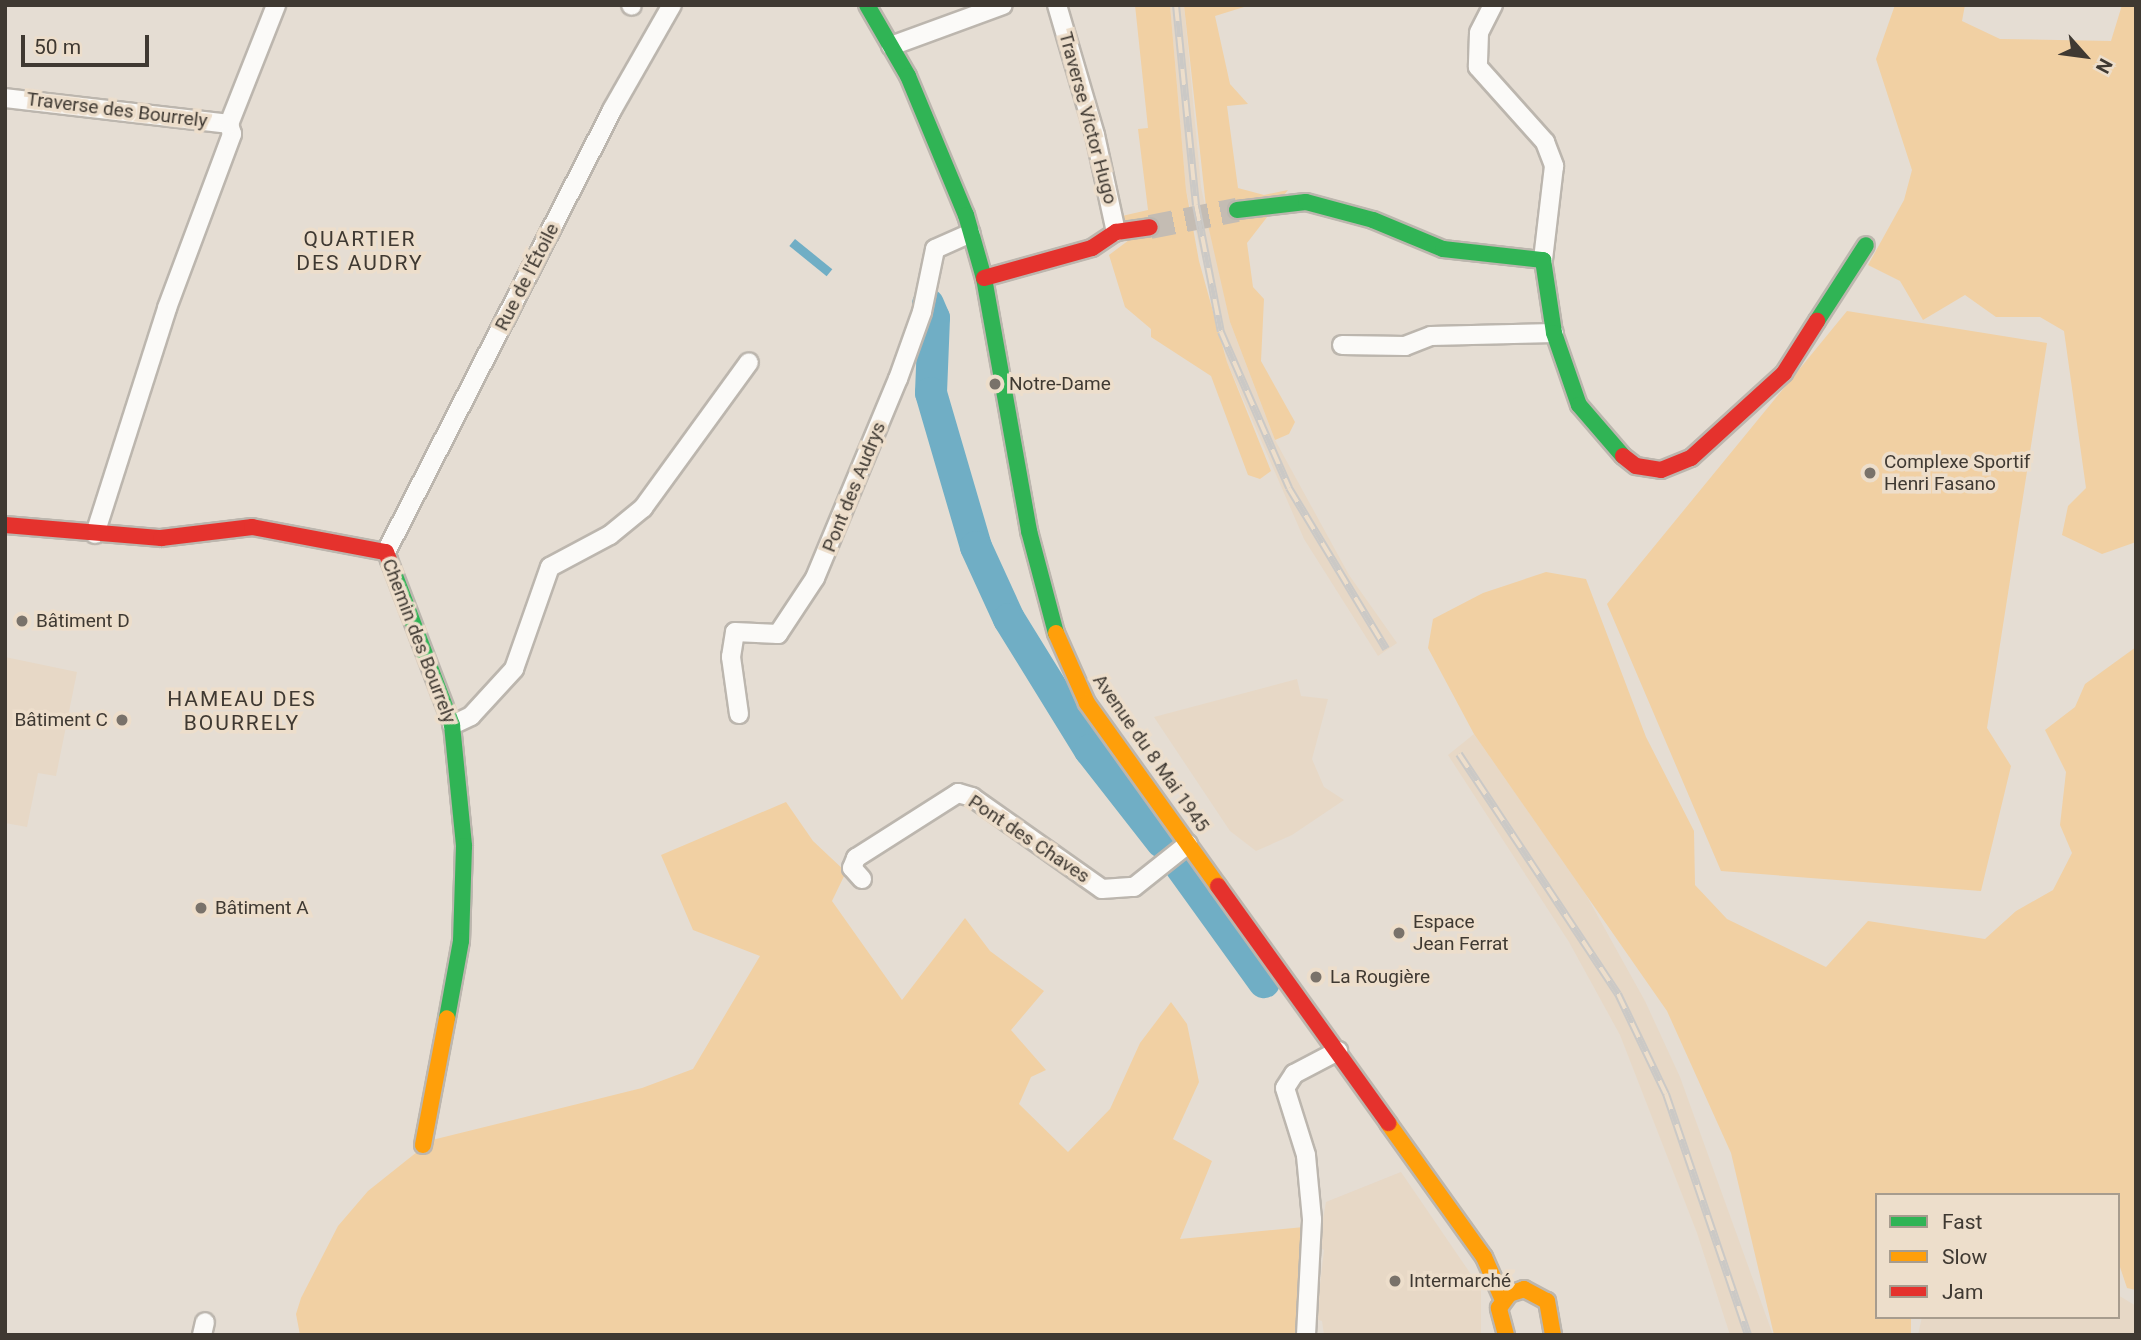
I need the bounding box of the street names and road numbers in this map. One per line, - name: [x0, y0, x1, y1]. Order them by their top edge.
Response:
- street label: Traverse Victor Hugo: [1054, 29, 1122, 207]
- street label: Traverse des Bourrely: [25, 88, 209, 132]
- street label: Rue de l'Étoile: [490, 220, 564, 334]
- street label: Pont des Audrys: [818, 419, 890, 555]
- street label: Chemin des Bourrely: [377, 556, 461, 726]
- street label: Avenue du 8 Mai 1945: [1088, 670, 1214, 836]
- street label: Pont des Chaves: [964, 790, 1094, 888]

